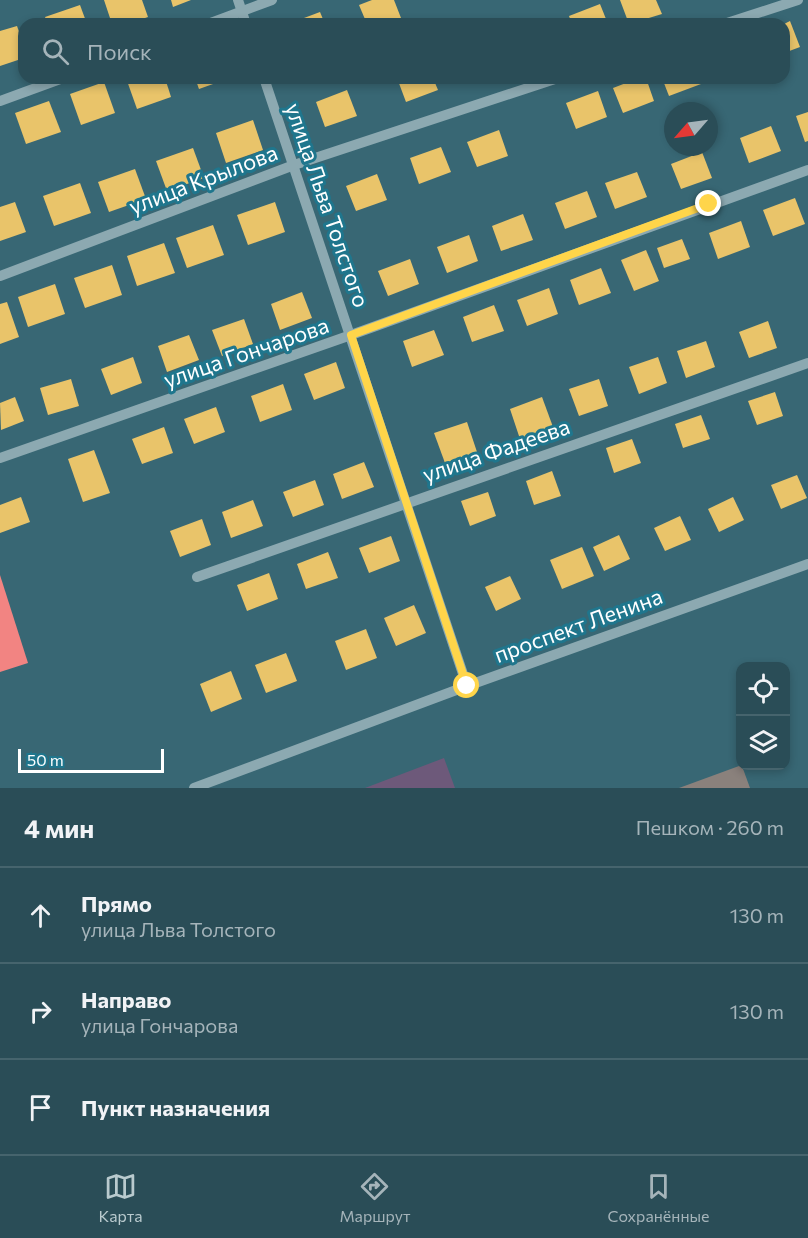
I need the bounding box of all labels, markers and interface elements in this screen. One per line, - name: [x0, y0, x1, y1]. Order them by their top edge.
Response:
- search box: [18, 18, 790, 84]
- icon: search: [39, 35, 72, 68]
- text: Поиск: [87, 38, 152, 65]
- street label: улица Льва Толстого: [280, 99, 376, 311]
- north arrow: [664, 102, 718, 156]
- street label: улица Крылова: [125, 138, 281, 220]
- route end: [695, 190, 721, 216]
- street label: улица Гончарова: [160, 311, 332, 393]
- street label: улица Фадеева: [419, 412, 573, 488]
- street label: проспект Ленина: [490, 582, 666, 668]
- map controls: [736, 662, 790, 770]
- button: locate: [736, 662, 790, 716]
- route start: [453, 672, 479, 698]
- button: layers: [736, 716, 790, 770]
- scale bar: [18, 746, 164, 774]
- text: 50 m: [27, 750, 64, 769]
- text: 4 мин: [24, 812, 94, 843]
- text: Пешком · 260 m: [636, 815, 784, 839]
- text: Прямо: [81, 890, 152, 917]
- icon: ahead: [24, 899, 57, 932]
- text: 130 m: [730, 903, 784, 927]
- text: улица Льва Толстого: [81, 917, 276, 941]
- text: Направо: [81, 986, 171, 1013]
- icon: right: [24, 995, 57, 1028]
- text: 130 m: [730, 999, 784, 1023]
- text: улица Гончарова: [81, 1013, 238, 1037]
- icon: arrive: [24, 1091, 57, 1124]
- text: Пункт назначения: [81, 1094, 270, 1121]
- tab: Карта: [98, 1170, 143, 1225]
- tab: Маршрут: [339, 1170, 411, 1225]
- tab: Сохранённые: [607, 1170, 710, 1225]

